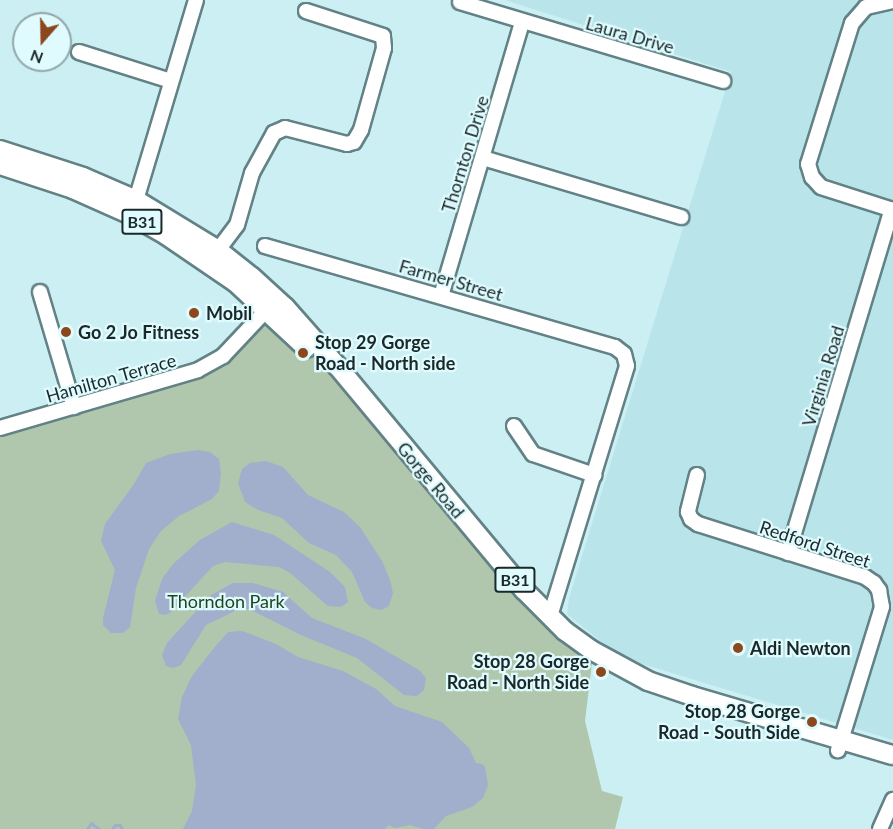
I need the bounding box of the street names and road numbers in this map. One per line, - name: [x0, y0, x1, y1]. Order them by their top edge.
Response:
- street label: Laura Drive: [583, 12, 677, 58]
- street label: Thornton Drive: [437, 93, 493, 215]
- road number: B31: [121, 209, 163, 235]
- street label: Farmer Street: [396, 255, 506, 305]
- street label: Virginia Road: [797, 323, 849, 429]
- street label: Hamilton Terrace: [43, 349, 179, 407]
- street label: Gorge Road: [393, 437, 469, 523]
- street label: Redford Street: [757, 516, 873, 572]
- road number: B31: [494, 567, 536, 593]

